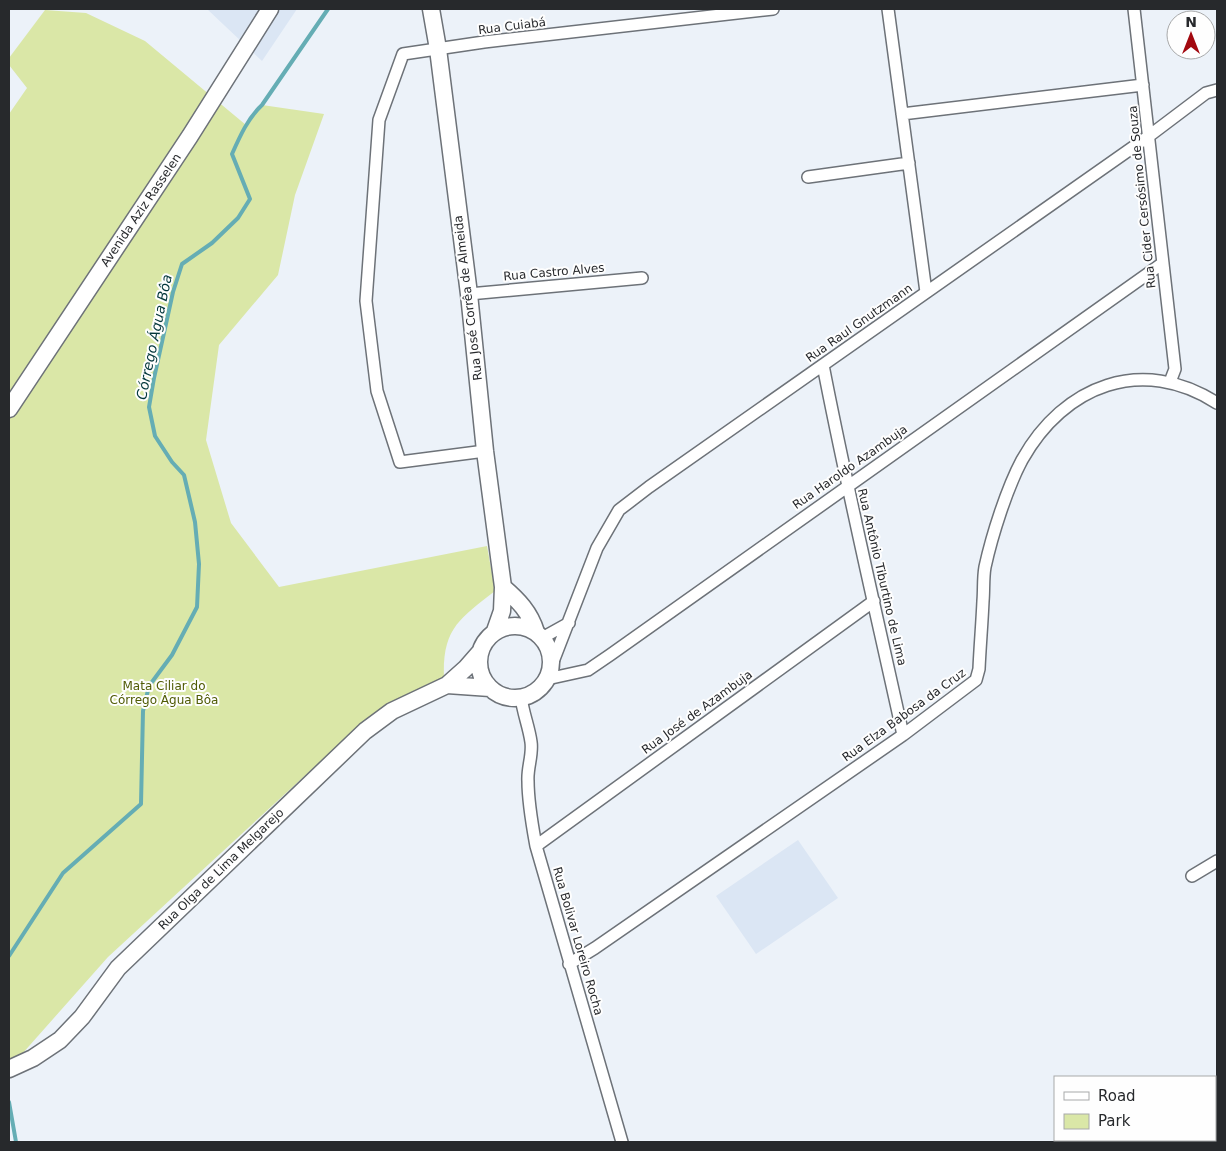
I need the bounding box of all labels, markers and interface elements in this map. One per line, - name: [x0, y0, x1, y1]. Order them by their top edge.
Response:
- north arrow: [1166, 10, 1216, 60]
- text: N: [1185, 14, 1197, 30]
- street label: Rua Cuiabá: [477, 15, 547, 37]
- street label: Rua Cider Cersósimo de Souza: [1125, 105, 1159, 289]
- street label: Avenida Aziz Rasselen: [98, 151, 184, 269]
- street label: Rua José Corrêa de Almeida: [451, 215, 485, 381]
- street label: Rua Castro Alves: [503, 261, 605, 283]
- water label: Córrego Água Bôa: [133, 273, 175, 401]
- street label: Rua Raul Gnutzmann: [803, 281, 915, 365]
- street label: Rua Haroldo Azambuja: [790, 422, 910, 512]
- street label: Rua Antônio Tiburtino de Lima: [855, 487, 909, 667]
- street label: Rua Elza Babosa da Cruz: [840, 666, 968, 764]
- street label: Rua José de Azambuja: [639, 667, 755, 757]
- park label: Mata Ciliar do Córrego Água Bôa: [110, 679, 218, 707]
- street label: Rua Olga de Lima Melgarejo: [155, 805, 287, 933]
- street label: Rua Bolivar Loreiro Rocha: [550, 865, 606, 1017]
- legend: [1054, 1076, 1216, 1141]
- text: Road: [1098, 1087, 1136, 1105]
- text: Park: [1098, 1112, 1131, 1130]

